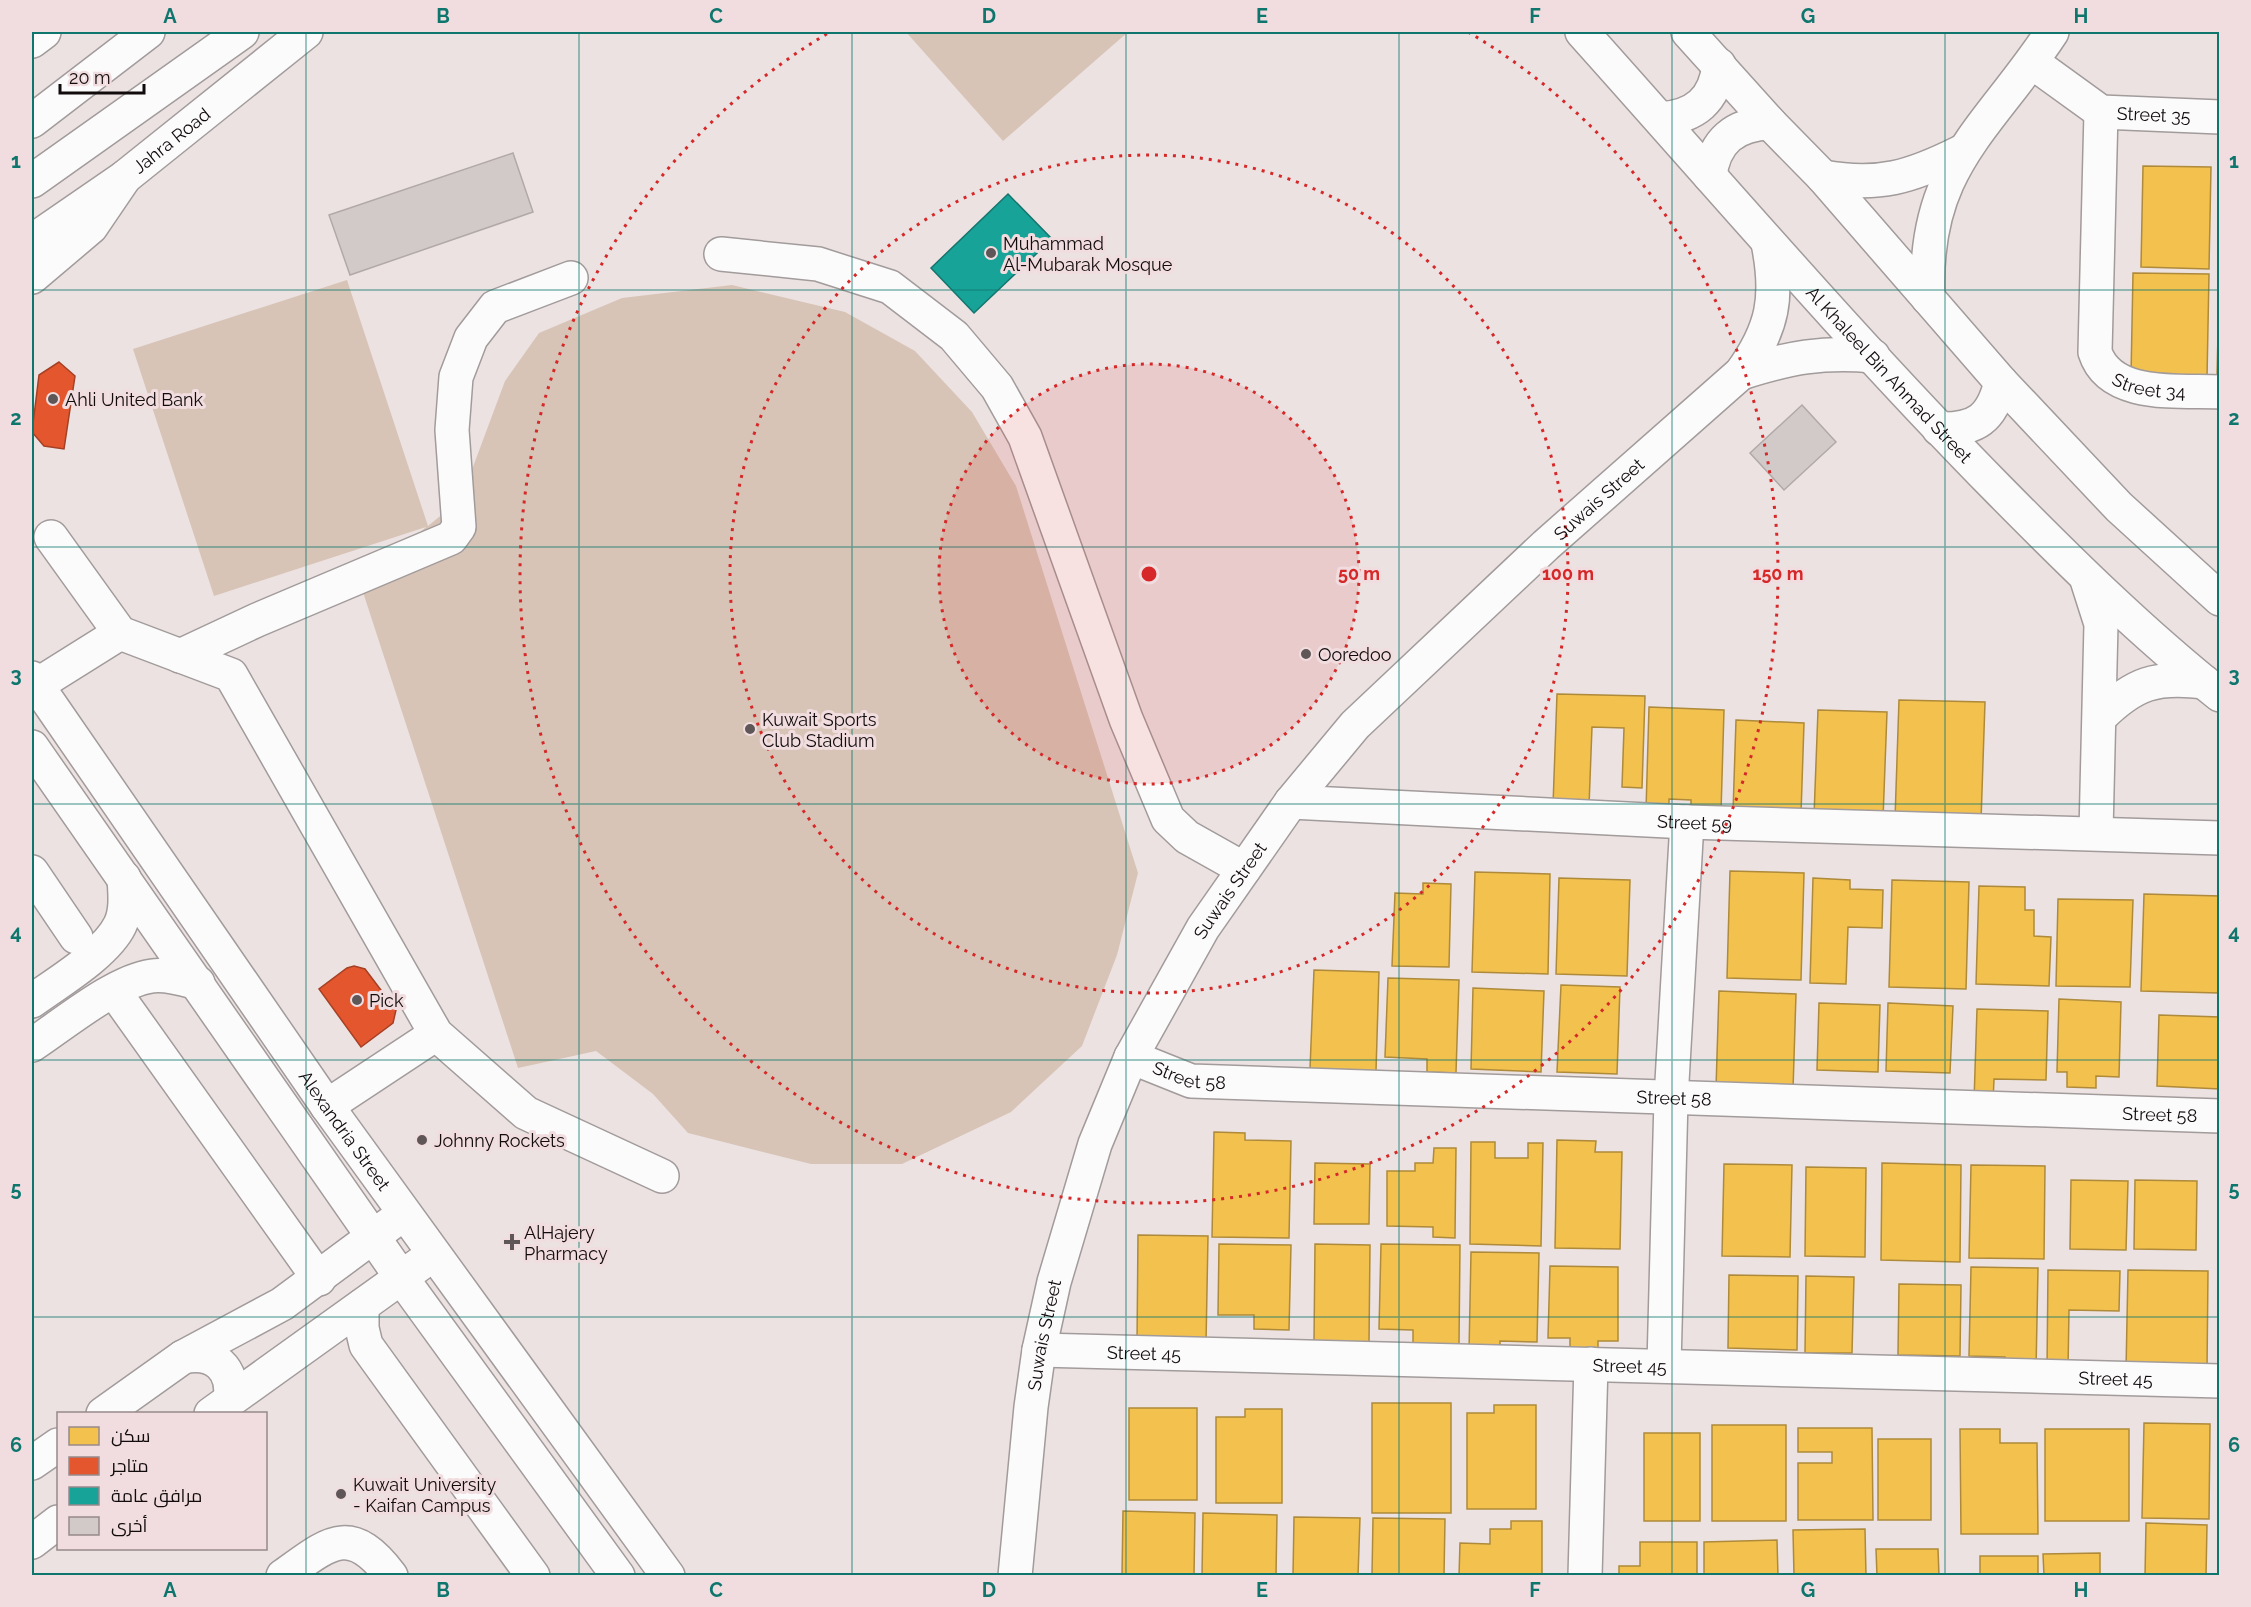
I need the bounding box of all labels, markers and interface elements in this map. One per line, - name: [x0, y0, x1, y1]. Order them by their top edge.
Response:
- text: A: [163, 4, 177, 28]
- text: B: [436, 4, 450, 28]
- text: C: [709, 4, 723, 28]
- text: D: [982, 4, 996, 28]
- text: E: [1256, 4, 1268, 28]
- text: F: [1529, 4, 1541, 28]
- text: G: [1801, 4, 1815, 28]
- text: H: [2074, 4, 2088, 28]
- scale bar: [60, 57, 144, 95]
- text: 20 m: [69, 67, 111, 88]
- street label: Street 35: [2116, 102, 2191, 126]
- street label: Jahra Road: [128, 103, 214, 177]
- text: 1: [11, 149, 21, 173]
- text: 1: [2229, 149, 2239, 173]
- place label: Muhammad Al-Mubarak Mosque: [1003, 233, 1173, 275]
- marker: Muhammad Al-Mubarak Mosque: [984, 246, 998, 260]
- street label: Al Khaleel Bin Ahmad Street: [1802, 281, 1977, 467]
- street label: Street 34: [2109, 368, 2186, 402]
- place label: Ahli United Bank: [65, 389, 203, 410]
- marker: Ahli United Bank: [46, 392, 60, 406]
- text: 2: [10, 406, 22, 430]
- text: 2: [2228, 406, 2240, 430]
- street label: Suwais Street: [1549, 453, 1648, 544]
- text: 50 m: [1338, 563, 1380, 584]
- text: 100 m: [1542, 563, 1594, 584]
- text: 150 m: [1753, 563, 1804, 584]
- centre of rings: [1139, 564, 1159, 584]
- place label: Ooredoo: [1318, 644, 1392, 665]
- marker: Ooredoo: [1299, 647, 1313, 661]
- text: 3: [10, 663, 22, 687]
- text: 3: [2228, 663, 2240, 687]
- place label: Kuwait Sports Club Stadium: [762, 709, 877, 751]
- marker: Kuwait Sports Club Stadium: [743, 722, 757, 736]
- street label: Street 59: [1657, 810, 1732, 834]
- street label: Suwais Street: [1189, 838, 1270, 942]
- text: 4: [10, 920, 22, 944]
- text: 4: [2228, 920, 2240, 944]
- place label: Pick: [369, 990, 404, 1011]
- marker: Pick: [350, 993, 364, 1007]
- street label: Street 58: [1150, 1056, 1226, 1093]
- street label: Alexandria Street: [295, 1066, 395, 1194]
- street label: Street 58: [1636, 1086, 1712, 1109]
- street label: Street 58: [2122, 1102, 2198, 1126]
- place label: Johnny Rockets: [434, 1130, 565, 1151]
- marker: Johnny Rockets: [415, 1133, 429, 1147]
- text: 5: [10, 1177, 22, 1201]
- text: 5: [2228, 1177, 2240, 1201]
- place label: AlHajery Pharmacy: [524, 1222, 608, 1264]
- marker: AlHajery Pharmacy: [505, 1235, 519, 1249]
- street label: Suwais Street: [1023, 1277, 1065, 1392]
- street label: Street 45: [1107, 1341, 1182, 1364]
- street label: Street 45: [1592, 1354, 1667, 1377]
- street label: Street 45: [2078, 1367, 2153, 1390]
- legend: [57, 1412, 267, 1550]
- text: سكن: [111, 1425, 150, 1447]
- text: 6: [10, 1433, 22, 1457]
- text: 6: [2228, 1433, 2240, 1457]
- text: متاجر: [110, 1455, 149, 1477]
- place label: Kuwait University - Kaifan Campus: [353, 1474, 496, 1516]
- text: مرافق عامة: [111, 1485, 202, 1508]
- marker: Kuwait University - Kaifan Campus: [334, 1487, 348, 1501]
- text: أخرى: [111, 1515, 148, 1537]
- text: A: [163, 1578, 177, 1602]
- text: B: [436, 1578, 450, 1602]
- text: C: [709, 1578, 723, 1602]
- text: D: [982, 1578, 996, 1602]
- text: E: [1256, 1578, 1268, 1602]
- text: F: [1529, 1578, 1541, 1602]
- text: G: [1801, 1578, 1815, 1602]
- text: H: [2074, 1578, 2088, 1602]

